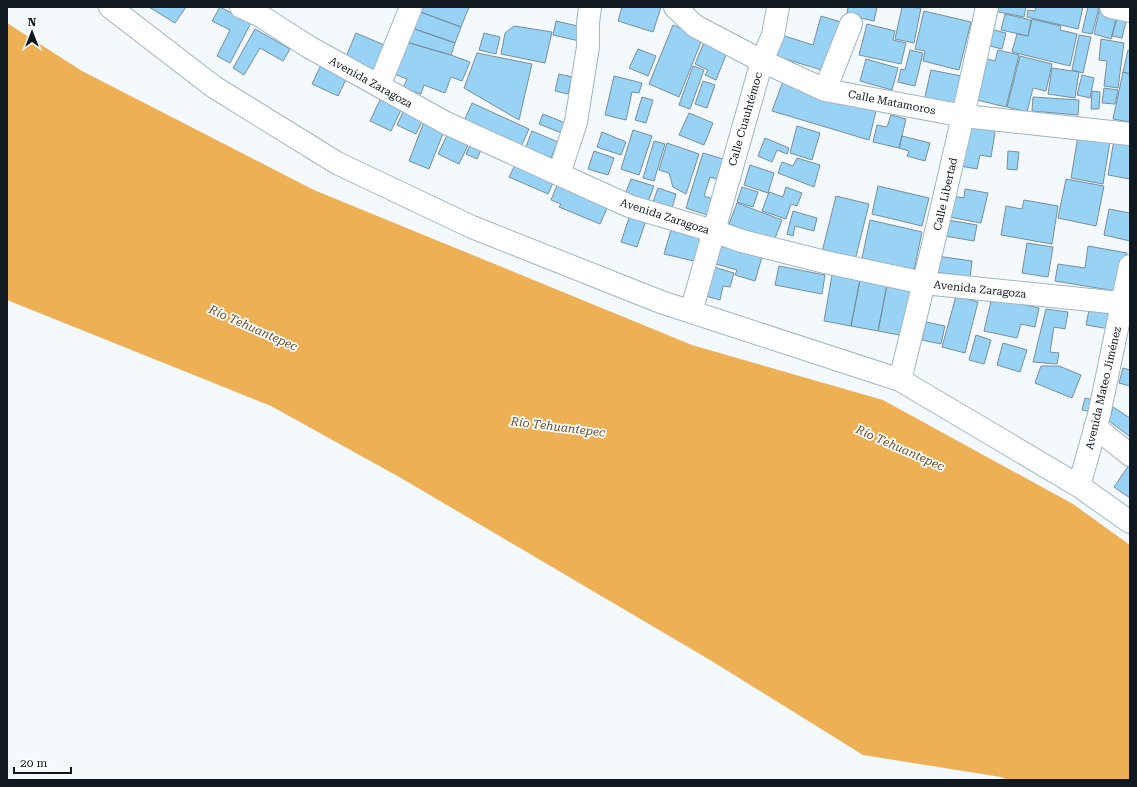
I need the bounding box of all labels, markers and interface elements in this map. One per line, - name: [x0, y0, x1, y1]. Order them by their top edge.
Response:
- north arrow: [12, 12, 52, 52]
- text: N: [28, 16, 37, 29]
- street label: Avenida Zaragoza: [327, 54, 415, 111]
- street label: Calle Cuauhtémoc: [726, 71, 765, 168]
- street label: Calle Matamoros: [847, 88, 937, 117]
- street label: Calle Libertad: [931, 156, 960, 232]
- street label: Avenida Zaragoza: [619, 196, 711, 237]
- street label: Avenida Zaragoza: [933, 278, 1027, 301]
- water label: Río Tehuantepec: [206, 302, 300, 354]
- street label: Avenida Mateo Jiménez: [1083, 325, 1124, 451]
- water label: Río Tehuantepec: [509, 414, 607, 440]
- water label: Río Tehuantepec: [853, 422, 947, 474]
- scale bar: [14, 749, 71, 775]
- text: 20 m: [20, 756, 47, 770]

